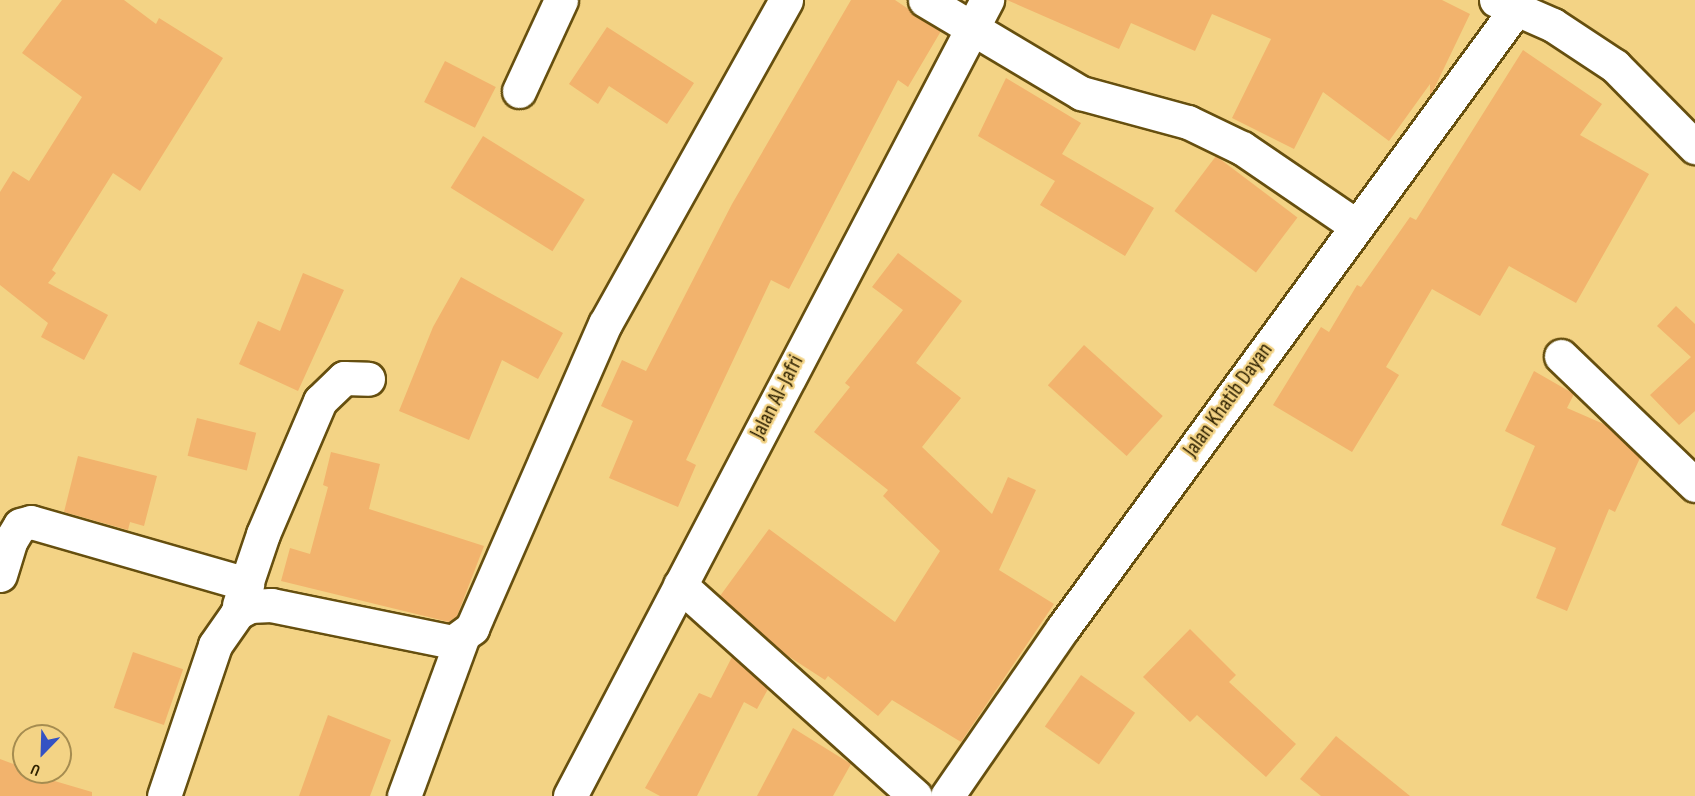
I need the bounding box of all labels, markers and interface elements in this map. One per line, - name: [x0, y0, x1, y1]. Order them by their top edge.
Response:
- street label: Jalan Khatib Dayan: [1178, 338, 1278, 462]
- street label: Jalan Al-Jafri: [745, 351, 809, 443]
- north arrow: [12, 724, 72, 784]
- text: U: [28, 759, 43, 780]

